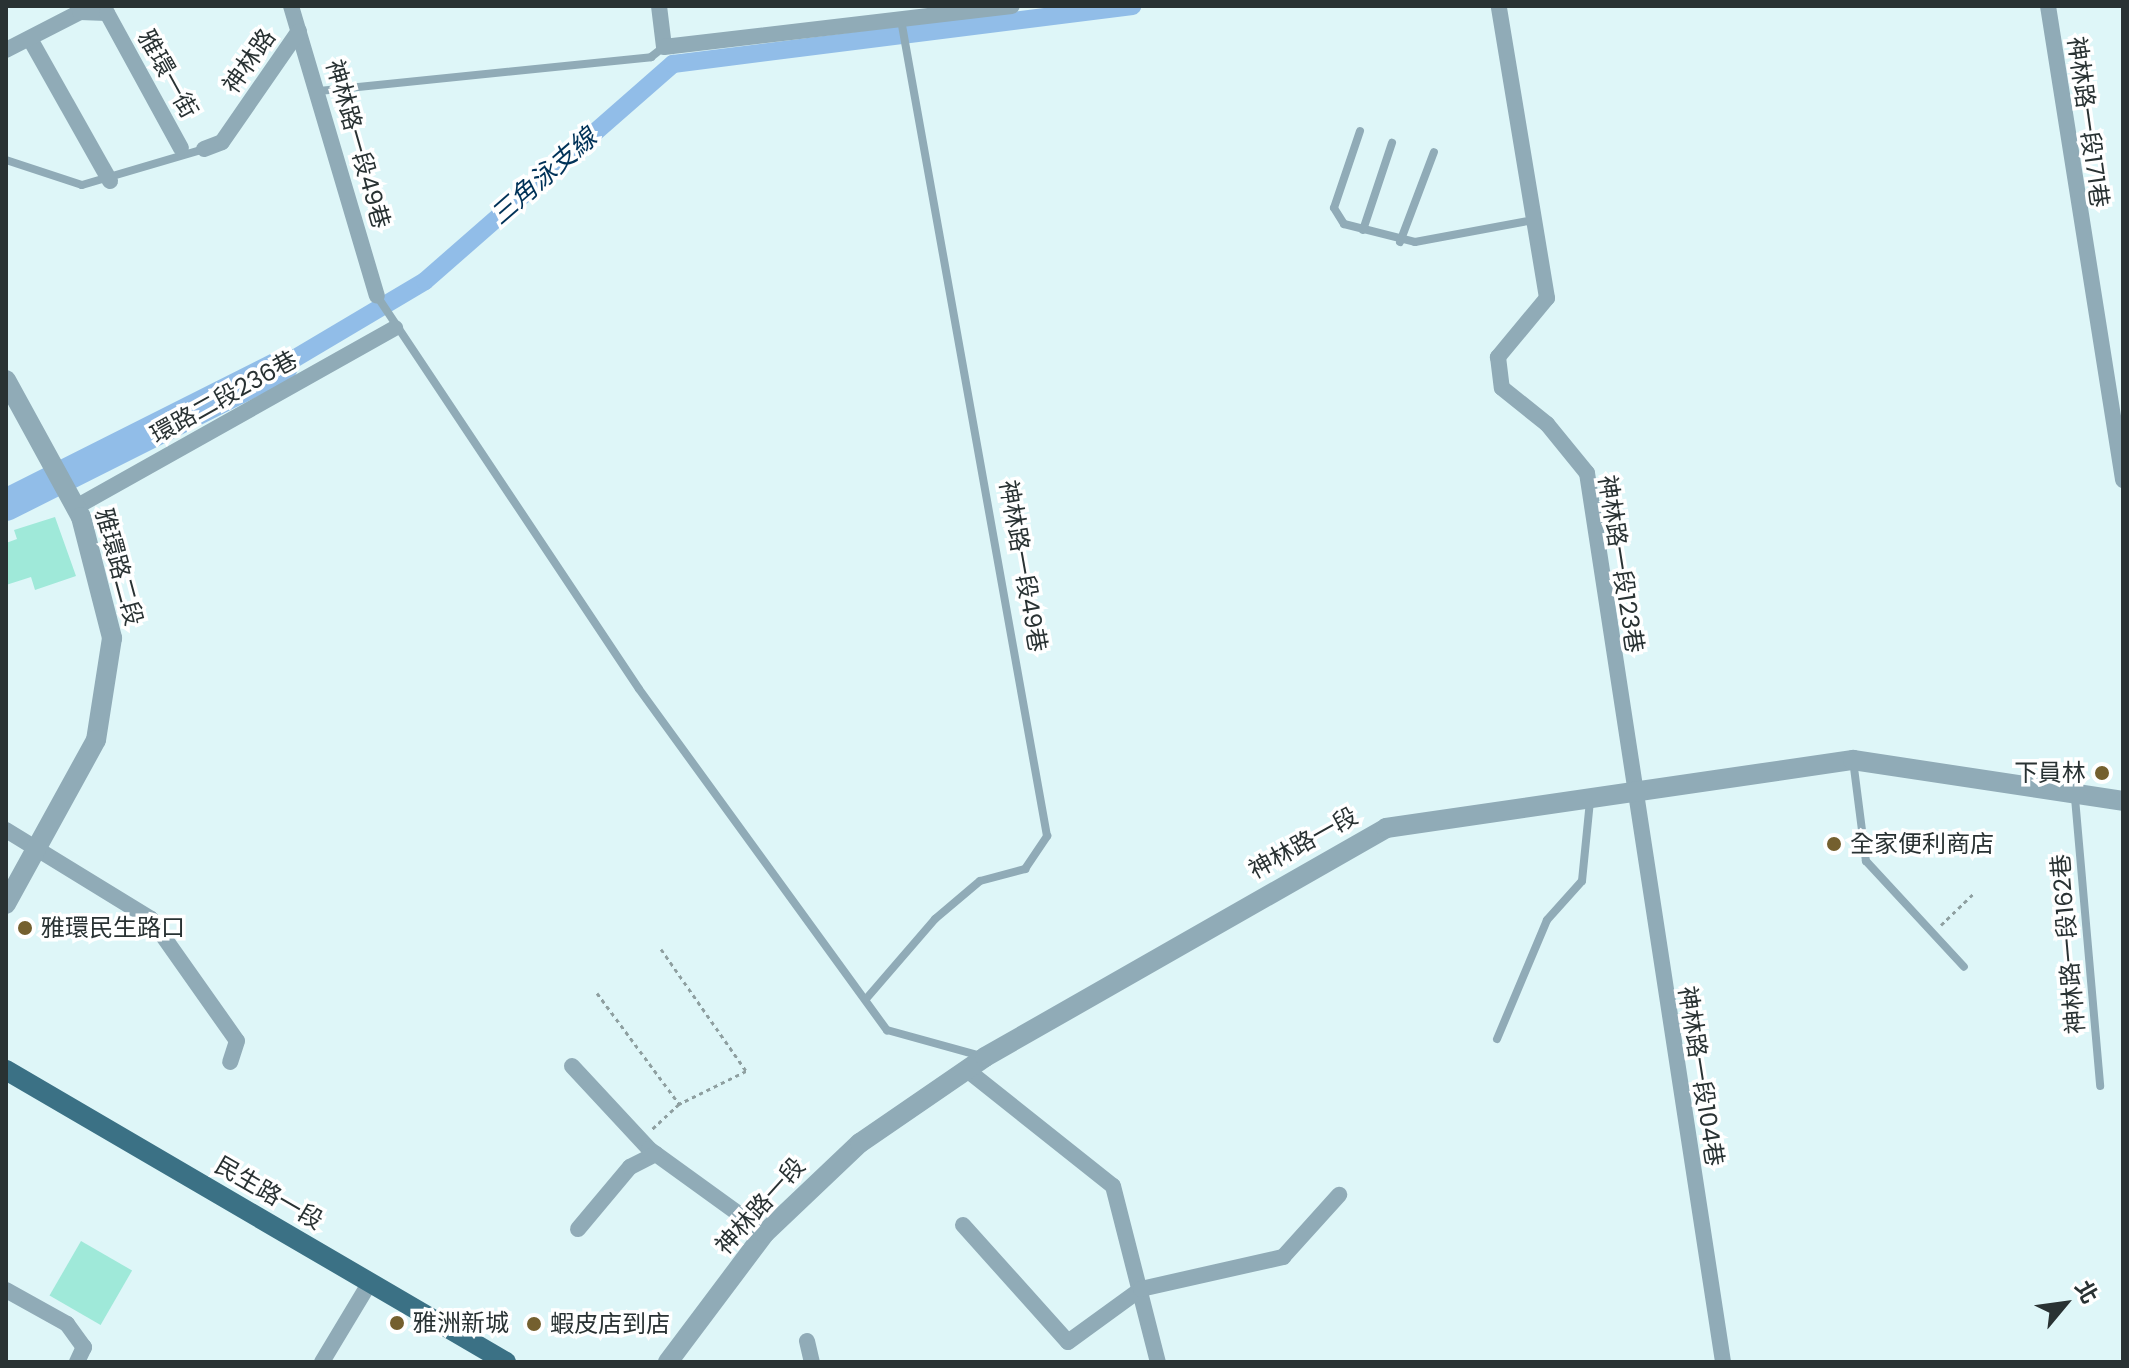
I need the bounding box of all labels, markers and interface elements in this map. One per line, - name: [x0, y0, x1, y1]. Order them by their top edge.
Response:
- street label: 神林路: [217, 23, 281, 99]
- street label: 雅環一街: [132, 25, 204, 123]
- street label: 神林路一段171巷: [2062, 35, 2114, 209]
- street label: 神林路一段49巷: [320, 56, 396, 232]
- water label: 三角泳支線: [485, 123, 603, 231]
- street label: 環路二段236巷: [146, 345, 302, 449]
- street label: 神林路一段123巷: [1593, 473, 1649, 655]
- street label: 神林路一段49巷: [994, 478, 1052, 654]
- street label: 雅環路二段: [90, 505, 148, 629]
- place label: 下員林: [2014, 759, 2086, 787]
- marker: 下員林: [2093, 764, 2111, 782]
- street label: 神林路一段: [1244, 801, 1362, 885]
- place label: 全家便利商店: [1850, 830, 1994, 858]
- marker: 全家便利商店: [1825, 835, 1843, 853]
- street label: 神林路一段162巷: [2046, 853, 2090, 1035]
- place label: 雅環民生路口: [41, 914, 185, 942]
- marker: 雅環民生路口: [16, 919, 34, 937]
- street label: 神林路一段104巷: [1673, 984, 1729, 1168]
- street label: 民生路一段: [210, 1151, 328, 1235]
- street label: 神林路一段: [709, 1152, 811, 1260]
- north arrow: [2025, 1264, 2105, 1344]
- text: 北: [2068, 1275, 2105, 1309]
- place label: 雅洲新城: [413, 1309, 509, 1337]
- place label: 蝦皮店到店: [550, 1310, 670, 1338]
- marker: 雅洲新城: [388, 1314, 406, 1332]
- marker: 蝦皮店到店: [525, 1315, 543, 1333]

